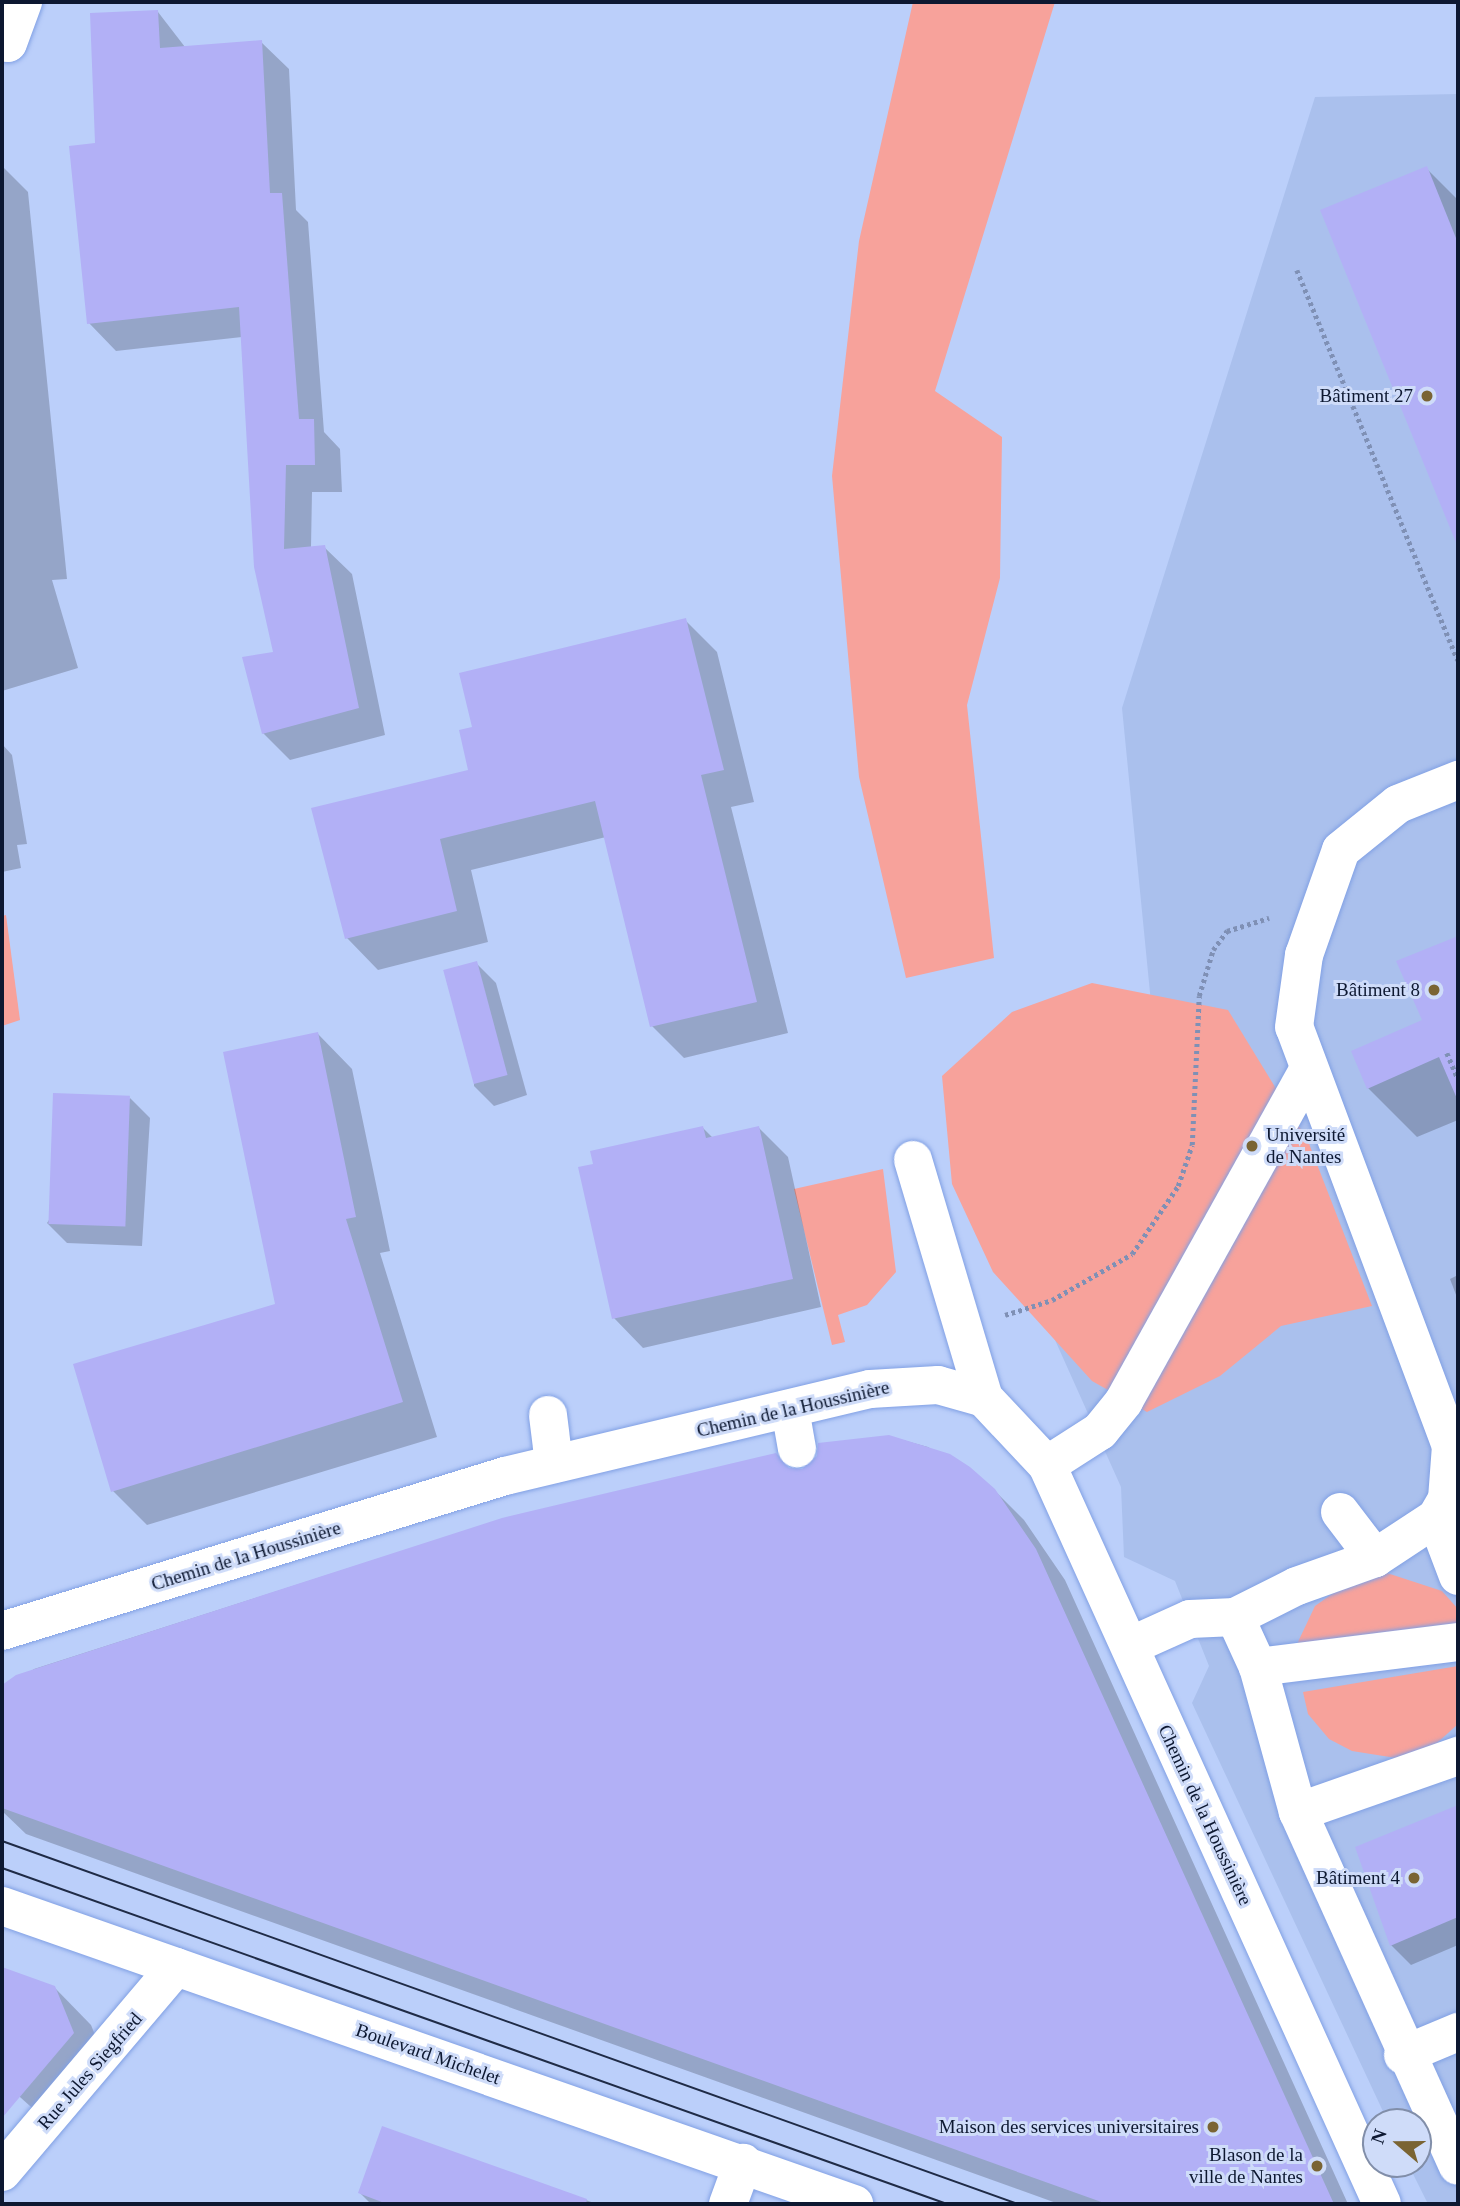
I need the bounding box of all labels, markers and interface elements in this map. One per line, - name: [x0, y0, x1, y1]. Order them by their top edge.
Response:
- place label: Bâtiment 27: [1320, 385, 1413, 407]
- marker: Bâtiment 27: [1419, 388, 1435, 404]
- place label: Bâtiment 8: [1336, 979, 1420, 1001]
- marker: Bâtiment 8: [1426, 982, 1442, 998]
- place label: Université de Nantes: [1266, 1124, 1345, 1168]
- marker: Université de Nantes: [1244, 1138, 1260, 1154]
- street label: Chemin de la Houssinière: [695, 1376, 891, 1442]
- street label: Chemin de la Houssinière: [149, 1516, 343, 1596]
- street label: Chemin de la Houssinière: [1153, 1721, 1257, 1909]
- place label: Bâtiment 4: [1316, 1867, 1400, 1889]
- marker: Bâtiment 4: [1406, 1870, 1422, 1886]
- street label: Rue Jules Siegfried: [33, 2008, 147, 2134]
- street label: Boulevard Michelet: [353, 2019, 503, 2089]
- north arrow: [1362, 2108, 1432, 2178]
- place label: Maison des services universitaires: [939, 2116, 1199, 2138]
- marker: Maison des services universitaires: [1205, 2119, 1221, 2135]
- text: N: [1366, 2126, 1391, 2146]
- place label: Blason de la ville de Nantes: [1189, 2144, 1303, 2188]
- marker: Blason de la ville de Nantes: [1309, 2158, 1325, 2174]

